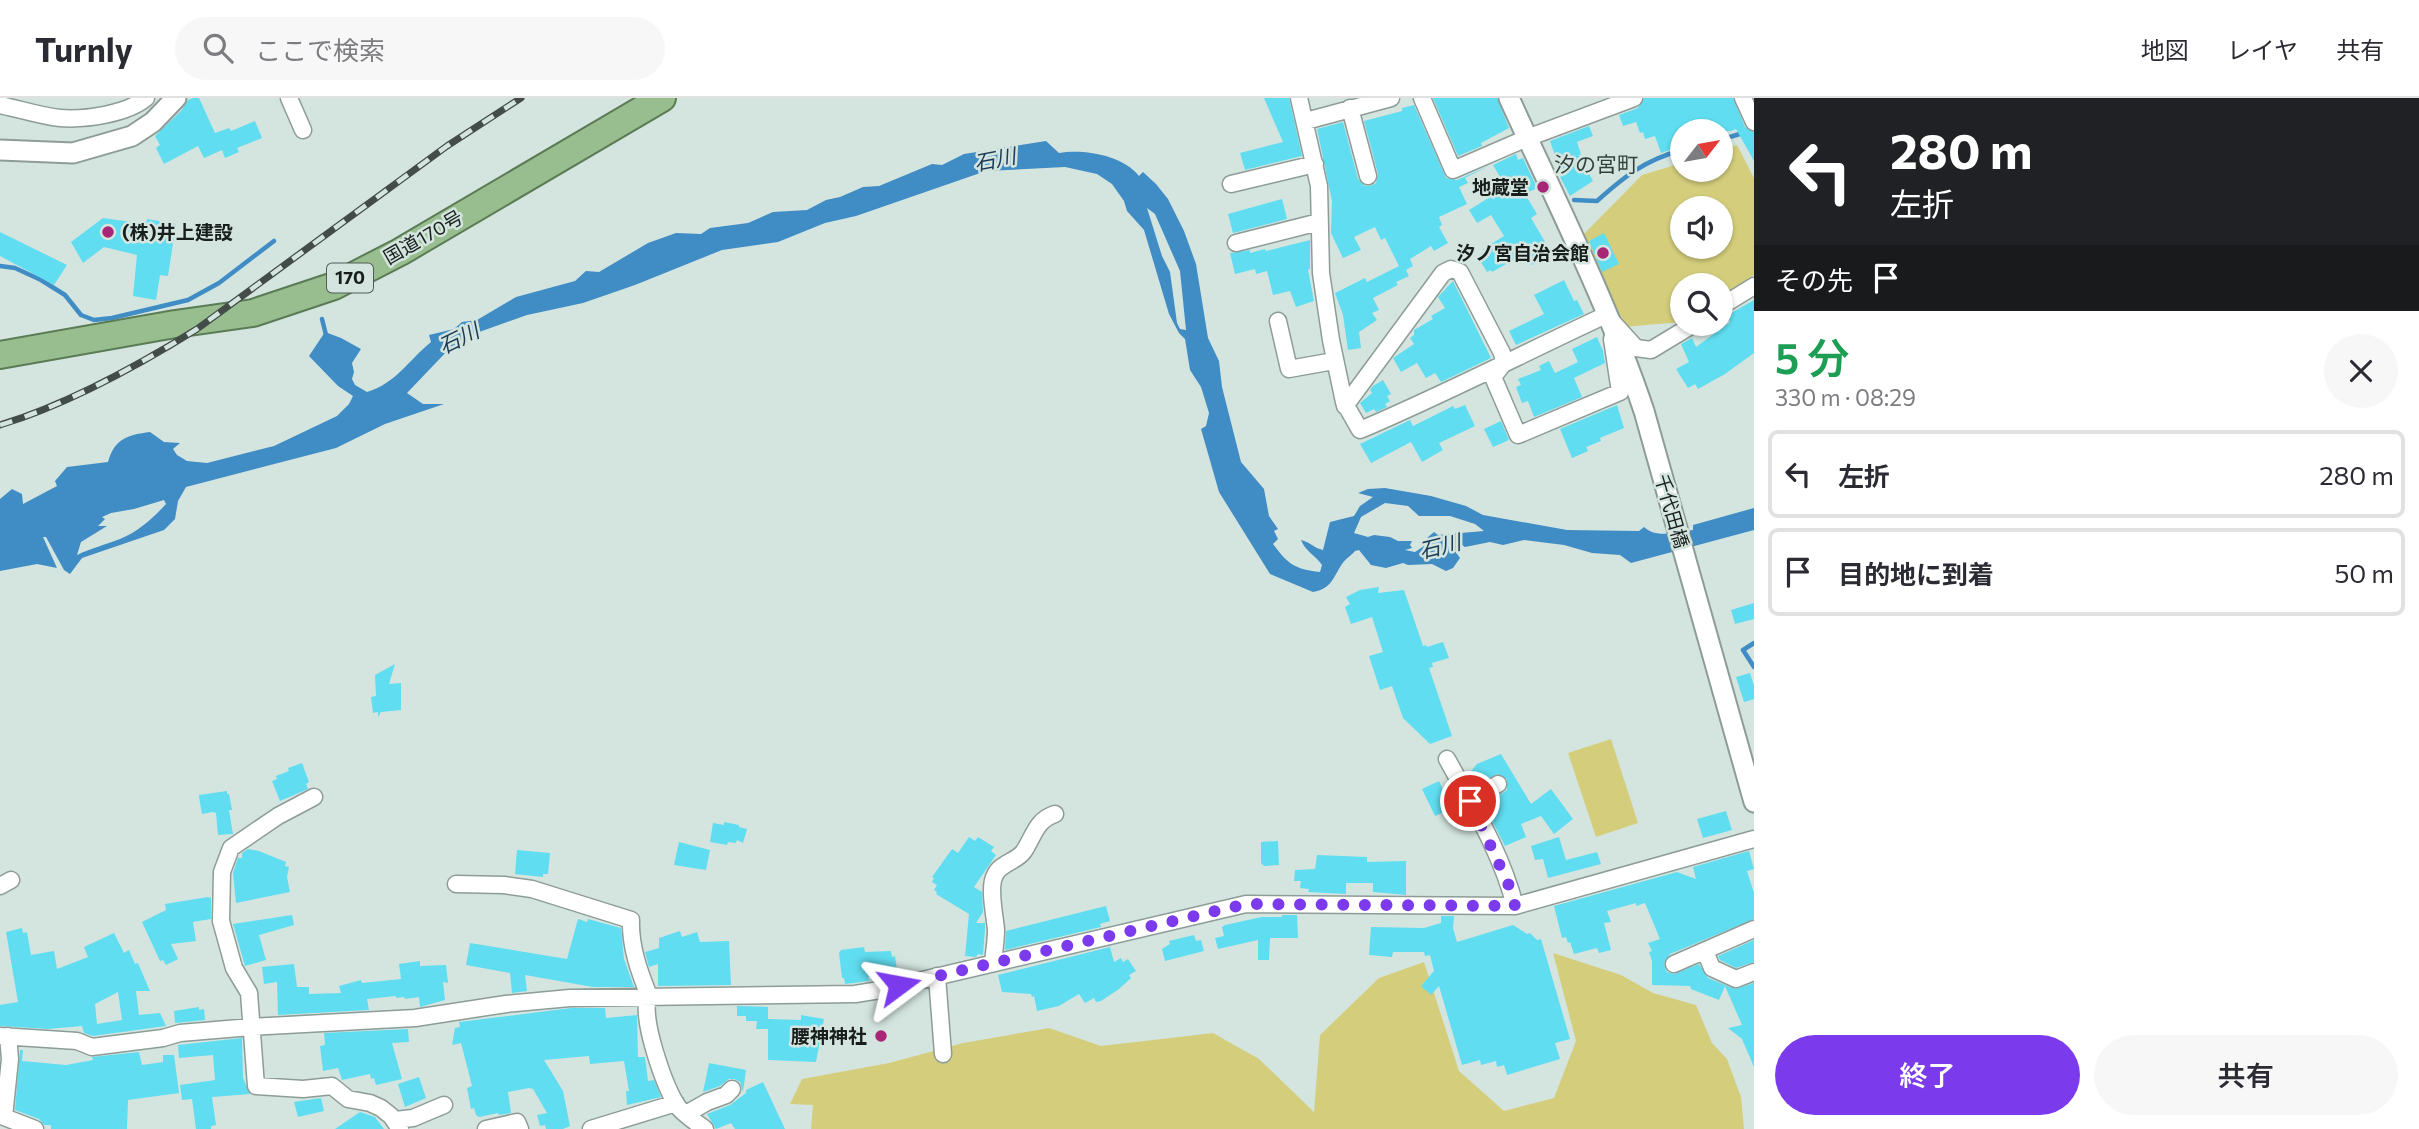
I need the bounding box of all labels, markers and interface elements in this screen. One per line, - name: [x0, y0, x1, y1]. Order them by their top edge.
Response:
- search box: [175, 17, 665, 80]
- text: Turnly: [35, 28, 133, 69]
- icon: search: [199, 29, 237, 67]
- text: ここで検索: [255, 34, 385, 65]
- text: 地図: [2141, 35, 2189, 64]
- text: レイヤ: [2227, 35, 2298, 64]
- text: 共有: [2336, 35, 2384, 64]
- north arrow: [1670, 119, 1732, 182]
- map controls: [1670, 119, 1733, 336]
- text: 280 m: [1890, 119, 2033, 179]
- icon: left: [1775, 126, 1866, 217]
- water label: 石川: [972, 142, 1020, 175]
- district label: 汐の宮町: [1554, 151, 1638, 176]
- place label: 地蔵堂: [1472, 175, 1529, 198]
- marker: 地蔵堂: [1535, 179, 1551, 195]
- text: 左折: [1890, 183, 1954, 223]
- button: sound: [1670, 196, 1733, 259]
- street label: 国道170号: [379, 205, 466, 268]
- place label: (株)井上建設: [122, 220, 233, 243]
- marker: (株)井上建設: [100, 224, 116, 240]
- place label: 汐ノ宮自治会館: [1456, 241, 1589, 264]
- marker: 汐ノ宮自治会館: [1595, 245, 1611, 261]
- icon: arrive: [1867, 259, 1905, 297]
- road number: 170: [327, 264, 373, 293]
- text: その先: [1775, 264, 1853, 295]
- button: search: [1670, 273, 1733, 336]
- water label: 石川: [434, 316, 484, 358]
- text: 5 分: [1775, 331, 1849, 383]
- button: close: [2324, 334, 2398, 408]
- text: 330 m · 08:29: [1775, 383, 1916, 411]
- icon: left: [1779, 455, 1817, 493]
- text: 280 m: [2319, 459, 2394, 490]
- text: 左折: [1838, 460, 1890, 491]
- street label: 千代田橋: [1651, 471, 1694, 551]
- water label: 石川: [1416, 528, 1465, 563]
- icon: arrive: [1779, 553, 1817, 591]
- text: 50 m: [2334, 557, 2394, 588]
- text: 目的地に到着: [1838, 558, 1994, 589]
- pin: [1440, 771, 1500, 831]
- icon: arrive: [1451, 782, 1489, 820]
- position arrow: [862, 948, 936, 1022]
- place label: 腰神神社: [791, 1024, 867, 1047]
- marker: 腰神神社: [873, 1028, 889, 1044]
- button: 終了: [1775, 1035, 2080, 1115]
- button: 共有: [2094, 1035, 2398, 1115]

